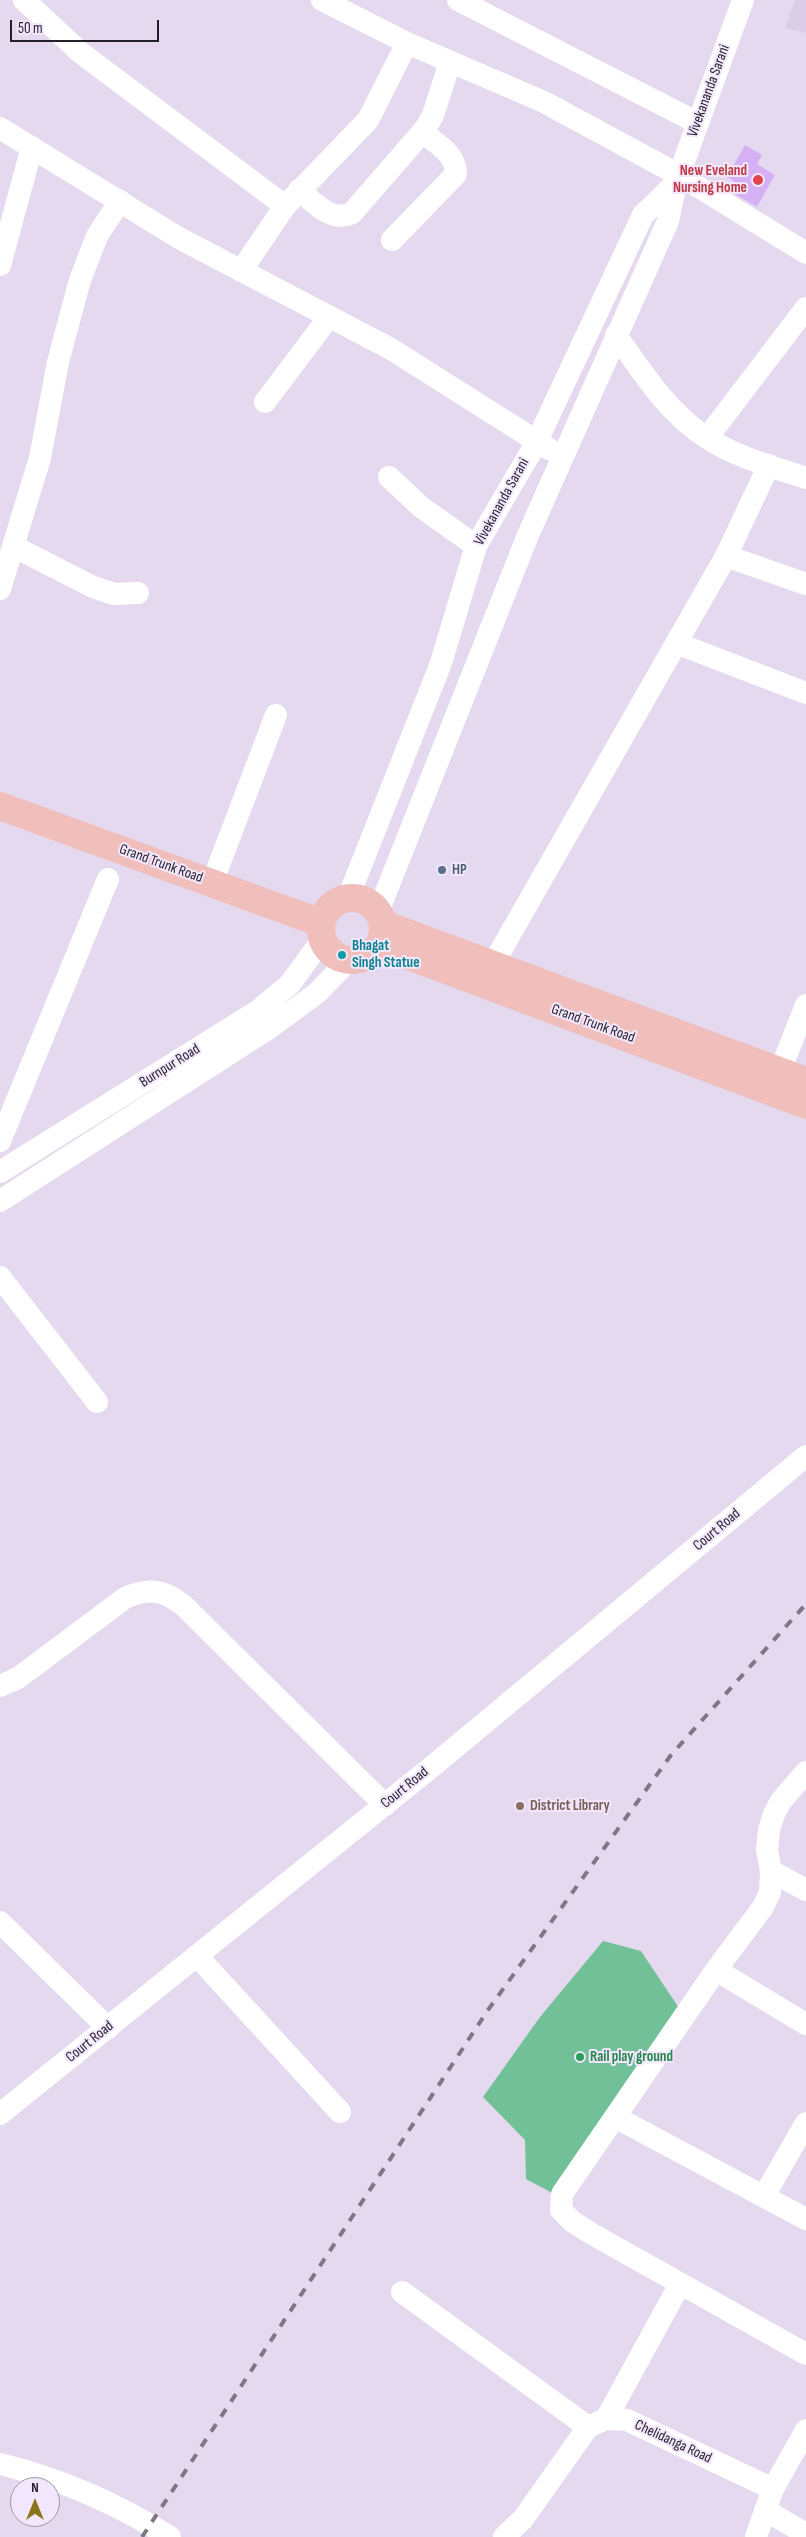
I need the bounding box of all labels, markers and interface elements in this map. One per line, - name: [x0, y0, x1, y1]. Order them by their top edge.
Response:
- scale bar: [12, 10, 161, 42]
- text: 50 m: [18, 19, 43, 38]
- street label: Vivekananda Sarani: [684, 42, 734, 140]
- place label: New Eveland Nursing Home: [673, 162, 747, 197]
- marker: New Eveland Nursing Home: [751, 173, 765, 187]
- street label: Vivekananda Sarani: [471, 455, 533, 549]
- street label: Grand Trunk Road: [117, 841, 205, 887]
- place label: HP: [452, 861, 467, 879]
- marker: HP: [436, 864, 448, 876]
- place label: Bhagat Singh Statue: [352, 937, 420, 972]
- marker: Bhagat Singh Statue: [336, 949, 348, 961]
- street label: Grand Trunk Road: [549, 1001, 637, 1047]
- street label: Burnpur Road: [136, 1040, 204, 1092]
- street label: Court Road: [690, 1505, 744, 1555]
- street label: Court Road: [378, 1763, 432, 1813]
- place label: District Library: [530, 1797, 610, 1815]
- marker: District Library: [514, 1800, 526, 1812]
- street label: Court Road: [63, 2017, 117, 2067]
- place label: Rail play ground: [590, 2048, 673, 2066]
- marker: Rail play ground: [574, 2051, 586, 2063]
- street label: Chelidanga Road: [632, 2416, 714, 2468]
- north arrow: [10, 2477, 60, 2527]
- text: N: [31, 2479, 39, 2496]

